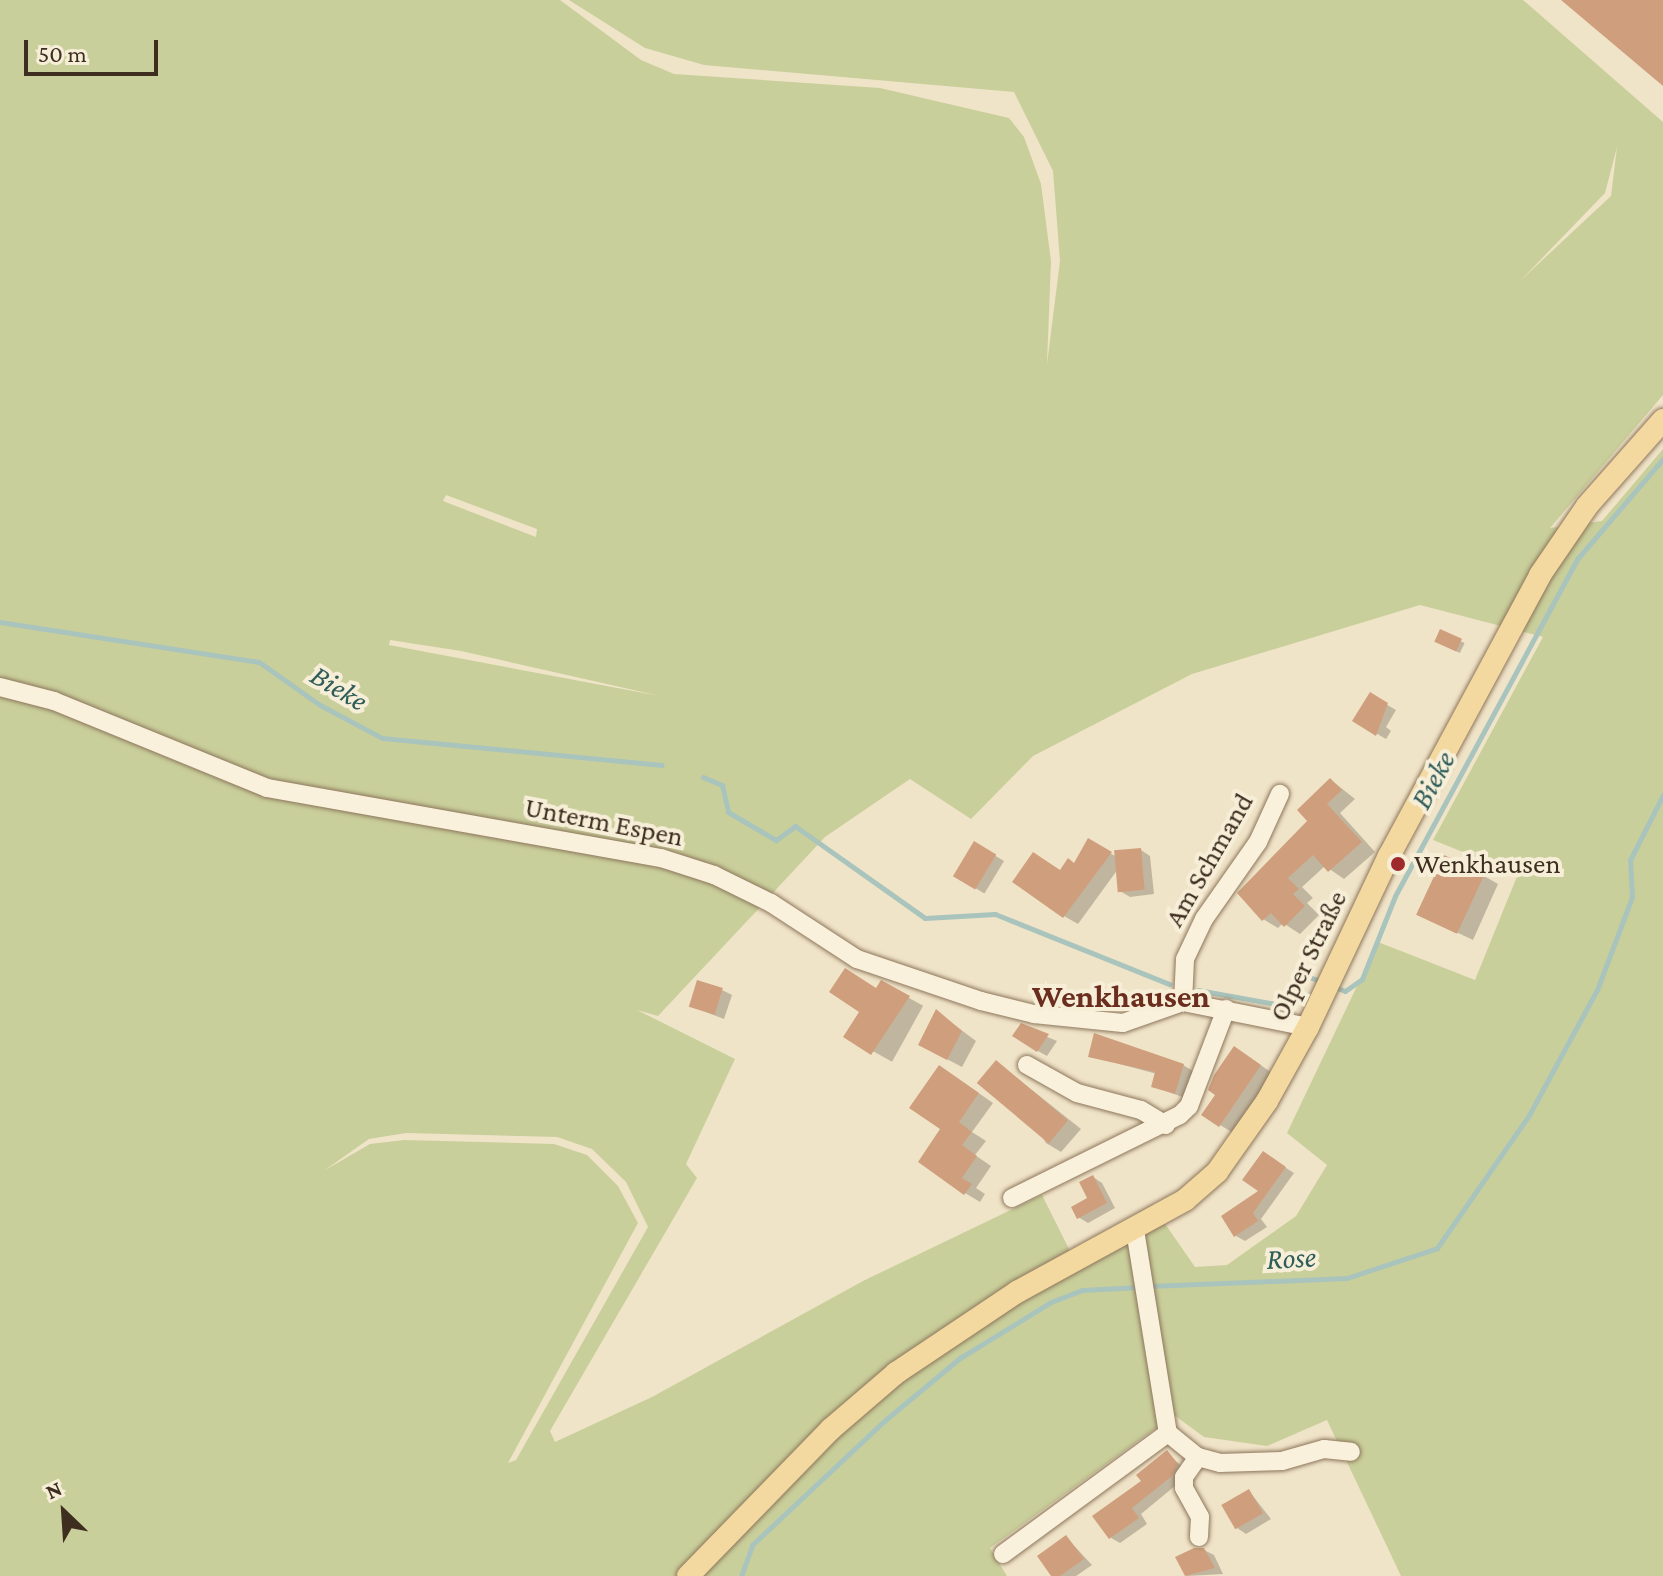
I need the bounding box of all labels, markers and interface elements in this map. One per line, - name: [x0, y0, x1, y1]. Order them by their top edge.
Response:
- scale bar: [28, 24, 162, 74]
- text: 50 m: [38, 40, 87, 67]
- water label: Bieke: [304, 657, 374, 719]
- water label: Bieke: [1403, 745, 1463, 815]
- street label: Am Schmand: [1157, 787, 1261, 933]
- street label: Unterm Espen: [522, 790, 686, 854]
- place label: Wenkhausen: [1414, 847, 1560, 881]
- marker: Wenkhausen: [1389, 855, 1407, 873]
- street label: Olper Straße: [1262, 885, 1354, 1027]
- district label: Wenkhausen: [1032, 977, 1210, 1015]
- water label: Rose: [1265, 1239, 1317, 1277]
- north arrow: [24, 1472, 104, 1552]
- text: N: [42, 1475, 66, 1504]

